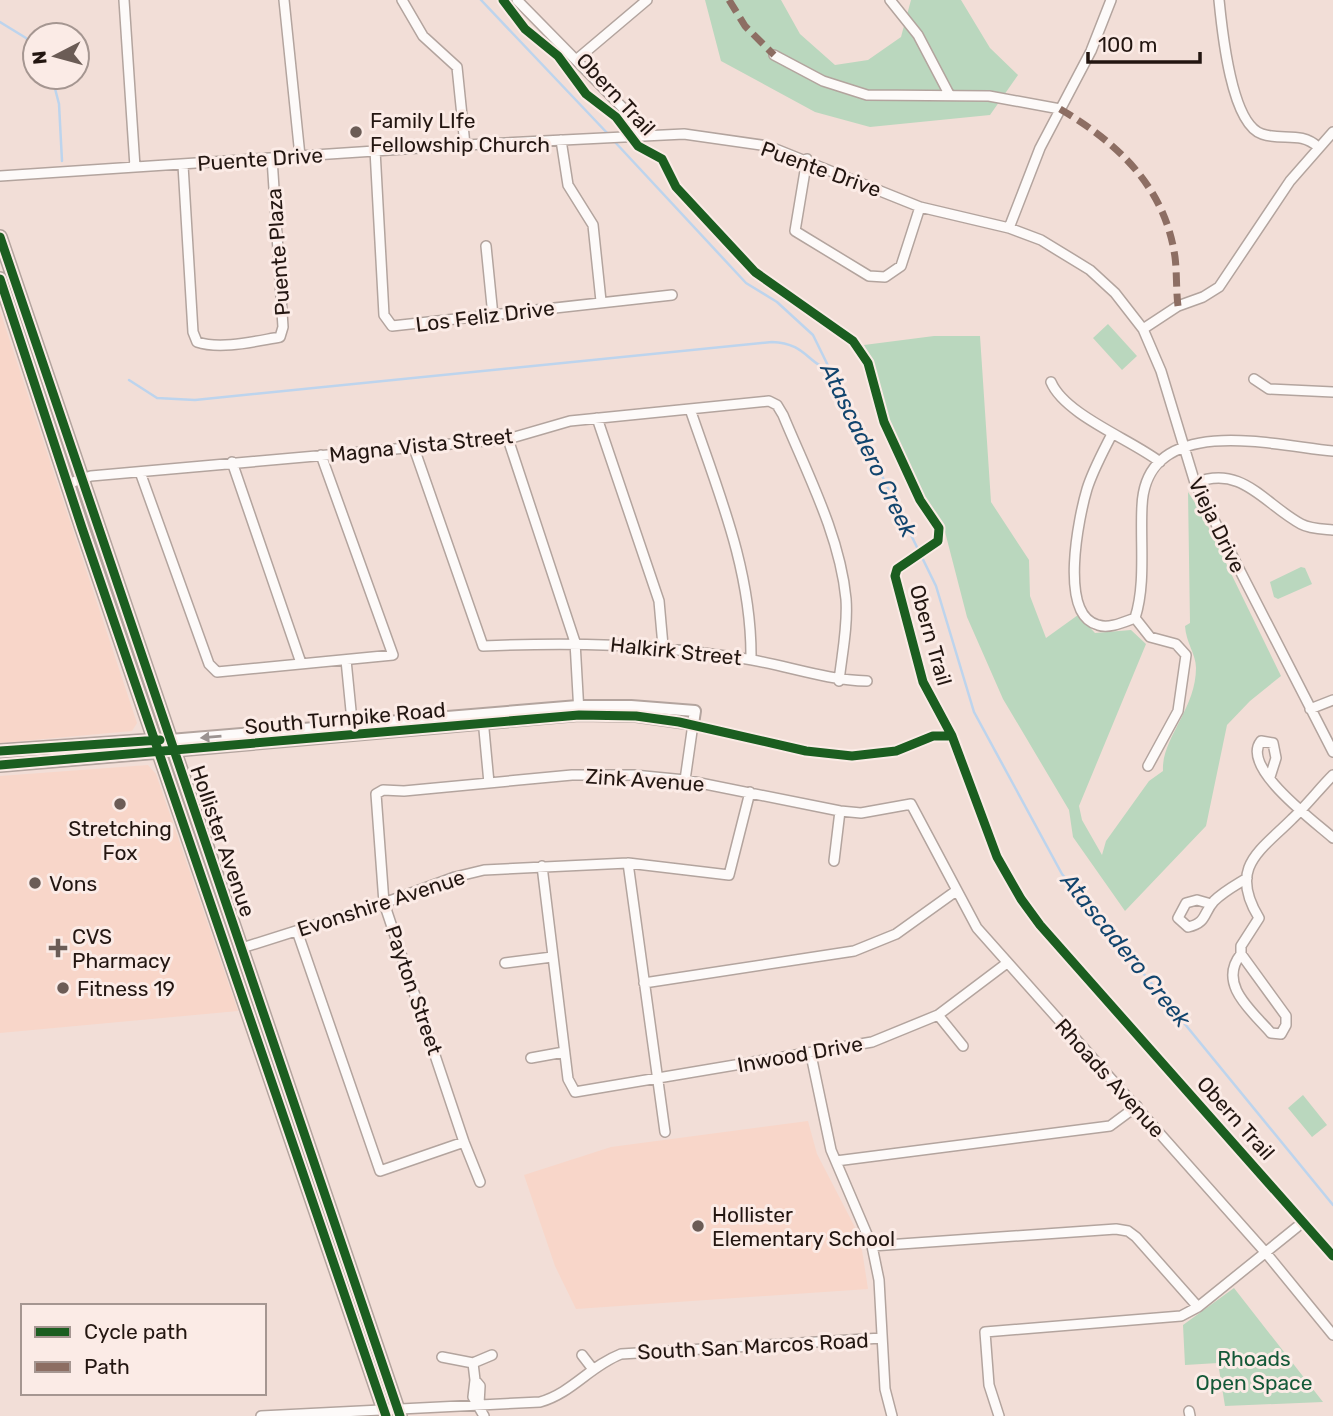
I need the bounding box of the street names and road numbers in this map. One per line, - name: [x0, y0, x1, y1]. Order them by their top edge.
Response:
- street label: Obern Trail: [571, 48, 661, 140]
- street label: Puente Drive: [757, 136, 885, 202]
- street label: Puente Drive: [196, 142, 324, 176]
- street label: Puente Plaza: [261, 187, 295, 317]
- street label: Los Feliz Drive: [414, 295, 556, 337]
- street label: Magna Vista Street: [328, 423, 514, 467]
- street label: Vieja Drive: [1183, 473, 1251, 577]
- street label: Obern Trail: [905, 582, 957, 688]
- street label: Halkirk Street: [609, 632, 743, 670]
- street label: South Turnpike Road: [243, 697, 447, 739]
- street label: Hollister Avenue: [185, 762, 261, 920]
- street label: Zink Avenue: [585, 763, 705, 797]
- street label: Evonshire Avenue: [294, 864, 468, 942]
- street label: Payton Street: [380, 922, 448, 1058]
- street label: Rhoads Avenue: [1050, 1013, 1170, 1143]
- street label: Inwood Drive: [735, 1031, 865, 1077]
- street label: Obern Trail: [1192, 1071, 1280, 1165]
- street label: South San Marcos Road: [637, 1327, 869, 1365]

